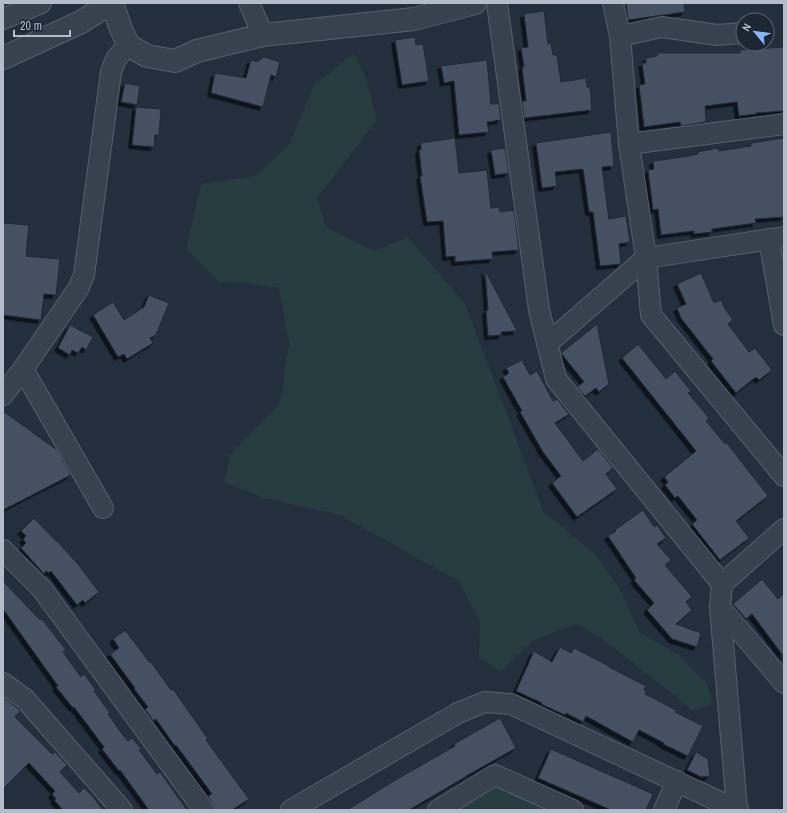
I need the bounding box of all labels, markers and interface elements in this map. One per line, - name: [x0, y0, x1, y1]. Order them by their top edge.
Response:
- scale bar: [14, 12, 70, 38]
- north arrow: [735, 12, 775, 52]
- text: 20 m: [20, 18, 42, 34]
- text: N: [739, 21, 754, 33]

